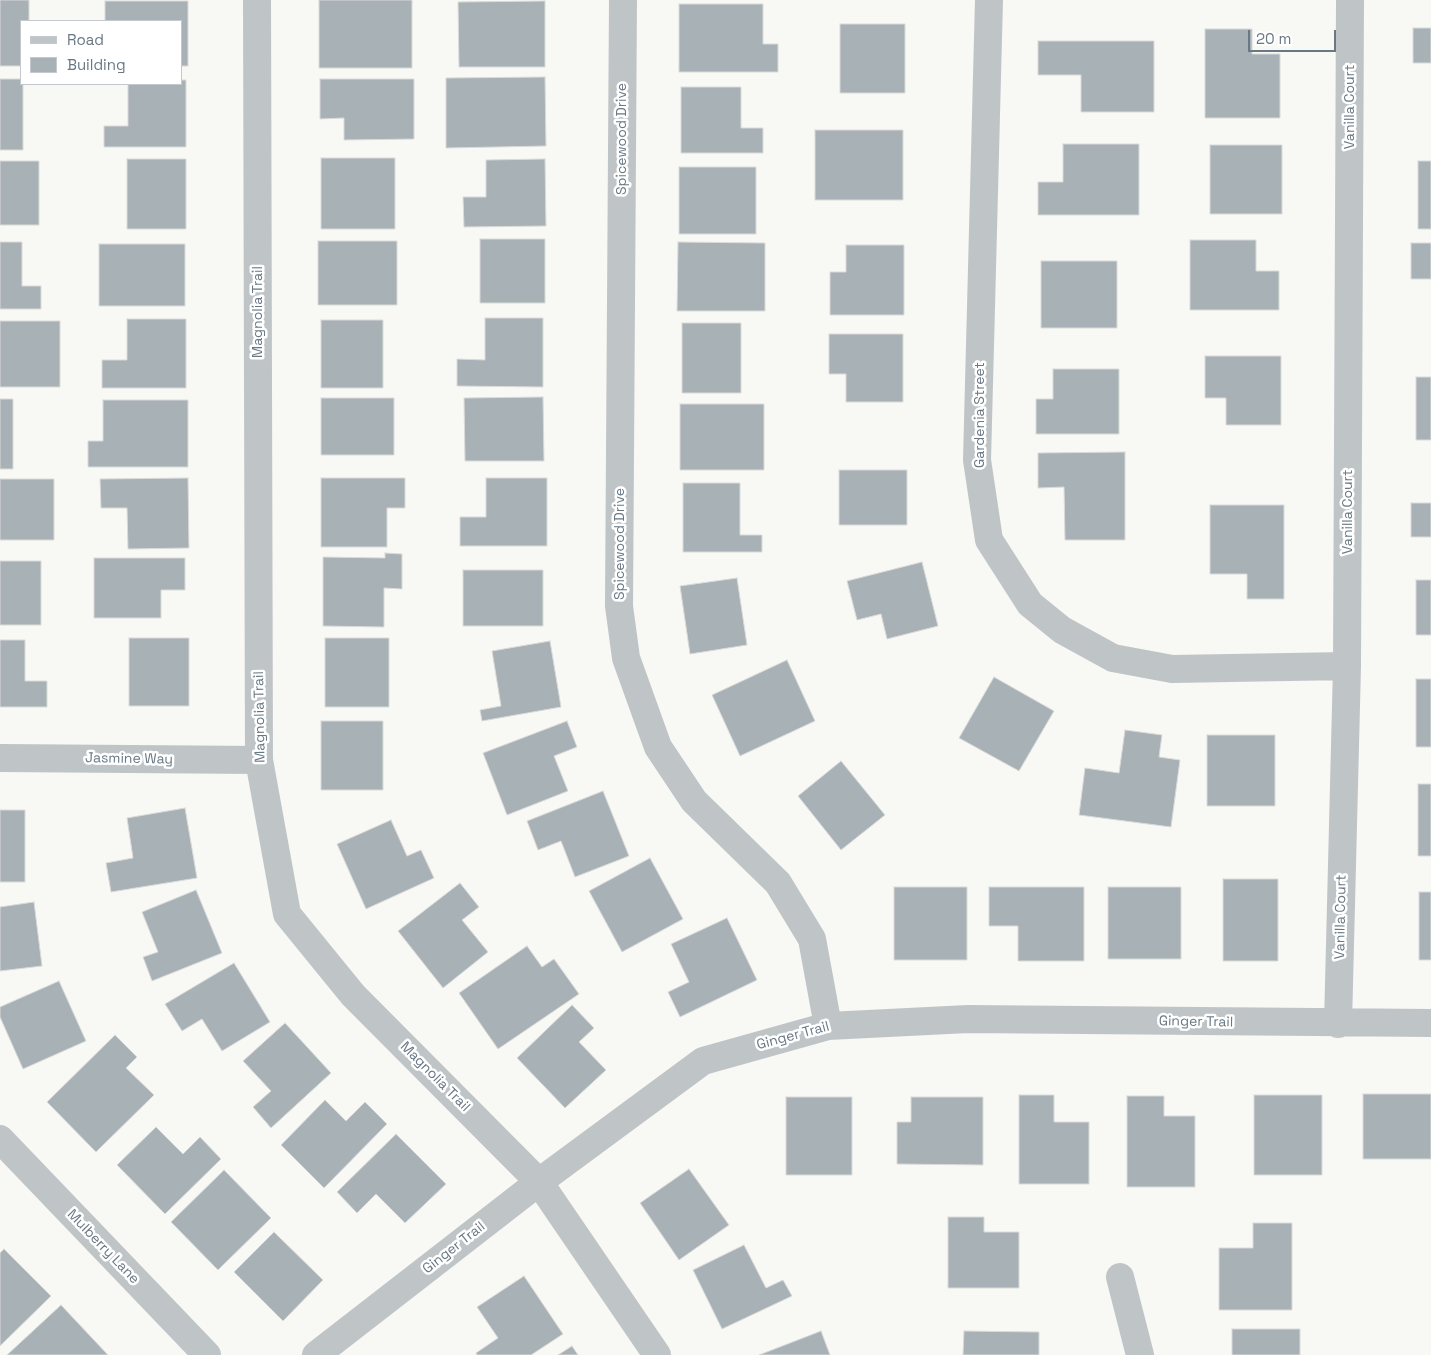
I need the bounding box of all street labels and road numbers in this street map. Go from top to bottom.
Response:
street label: Vanilla Court [1342,65,1358,149]
street label: Spicewood Drive [614,83,630,195]
street label: Magnolia Trail [250,266,266,358]
street label: Gardenia Street [972,362,988,468]
street label: Vanilla Court [1340,470,1356,554]
street label: Spicewood Drive [612,488,628,600]
street label: Magnolia Trail [251,671,269,763]
street label: Jasmine Way [85,750,173,768]
street label: Vanilla Court [1332,875,1350,959]
street label: Ginger Trail [1159,1013,1233,1031]
street label: Ginger Trail [755,1018,831,1054]
street label: Magnolia Trail [397,1039,473,1115]
street label: Mulberry Lane [63,1206,143,1288]
street label: Ginger Trail [419,1218,489,1278]

